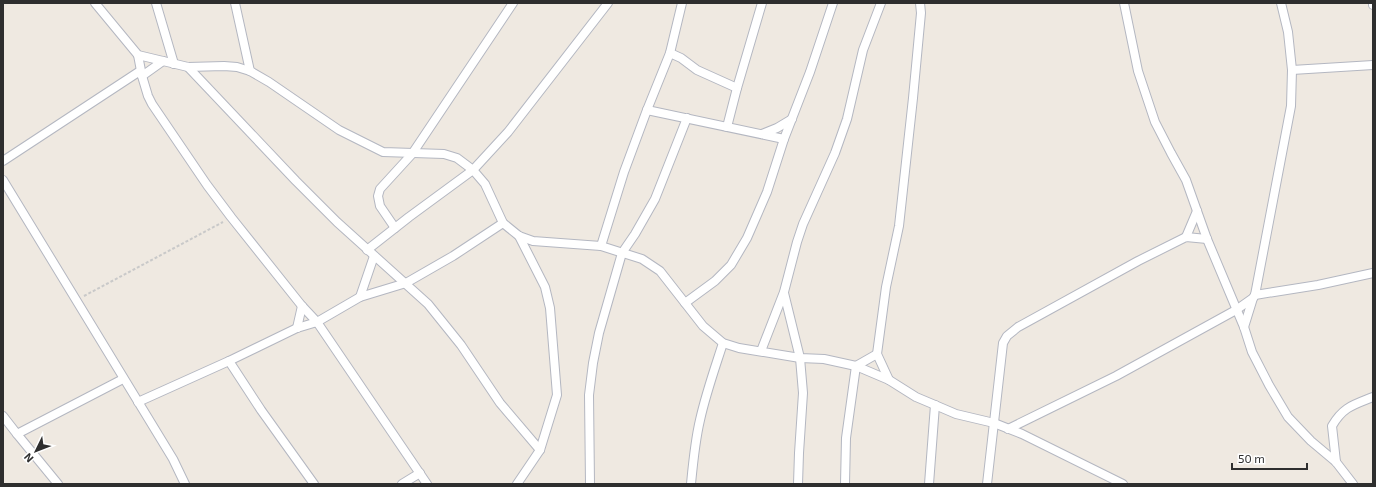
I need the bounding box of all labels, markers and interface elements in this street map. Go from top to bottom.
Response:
north arrow [16,431,56,471]
scale bar [1232,445,1307,471]
text: N [21,451,36,466]
text: 50 m [1238,451,1265,465]

